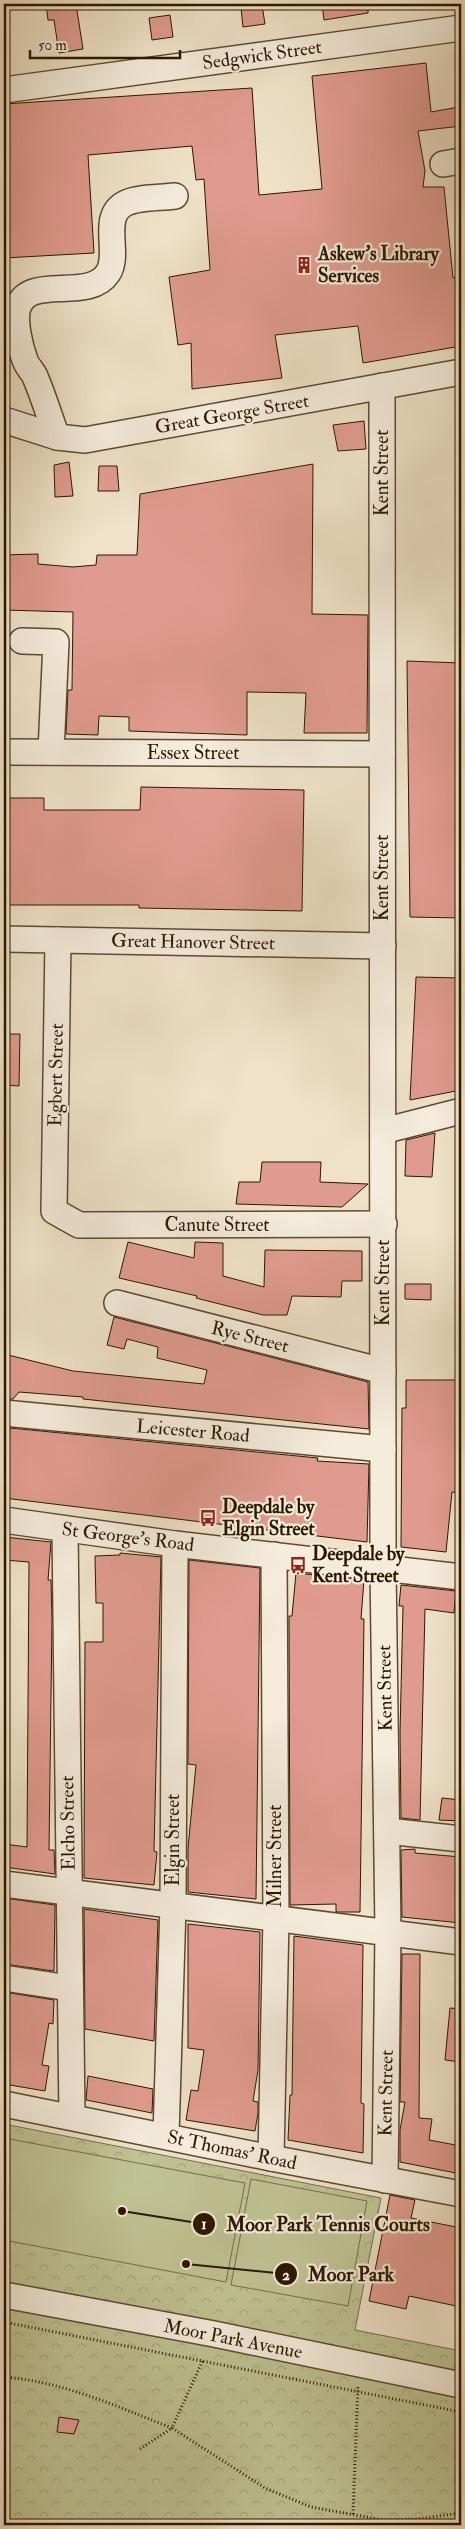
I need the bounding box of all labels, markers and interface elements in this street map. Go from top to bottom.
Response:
scale bar [30,28,180,60]
street label: Sedgwick Street [201,35,323,75]
text: 50 m [38,36,67,55]
place label: Askew's Library Services [317,242,440,288]
building icon: Askew's Library Services [294,255,314,275]
street label: Great George Street [153,389,311,439]
street label: Kent Street [370,430,394,516]
street label: Essex Street [147,741,239,765]
street label: Kent Street [370,835,394,921]
street label: Great Hanover Street [111,929,275,955]
street label: Egbert Street [43,1023,69,1127]
street label: Canute Street [165,1213,269,1237]
street label: Kent Street [371,1240,395,1326]
street label: Rye Street [209,1316,291,1358]
street label: Leicester Road [135,1414,251,1448]
place label: Deepdale by Elgin Street [222,1495,315,1542]
bus stop icon: Deepdale by Elgin Street [198,1508,218,1528]
street label: St George's Road [61,1517,196,1557]
place label: Deepdale by Kent Street [312,1542,405,1588]
bus stop icon: Deepdale by Kent Street [288,1555,308,1575]
street label: Kent Street [372,1644,398,1732]
street label: Elcho Street [55,1775,81,1871]
street label: Elgin Street [161,1794,185,1886]
street label: Milner Street [263,1805,287,1907]
street label: Kent Street [373,2049,399,2137]
street label: St Thomas' Road [165,2125,299,2176]
callout: Moor Park Tennis Courts [191,2207,440,2242]
text: Moor Park Tennis Courts [225,2212,430,2237]
text: 1 [201,2215,207,2234]
callout: Moor Park [273,2257,404,2292]
text: Moor Park [307,2262,395,2287]
text: 2 [282,2266,290,2285]
street label: Moor Park Avenue [162,2314,305,2364]

